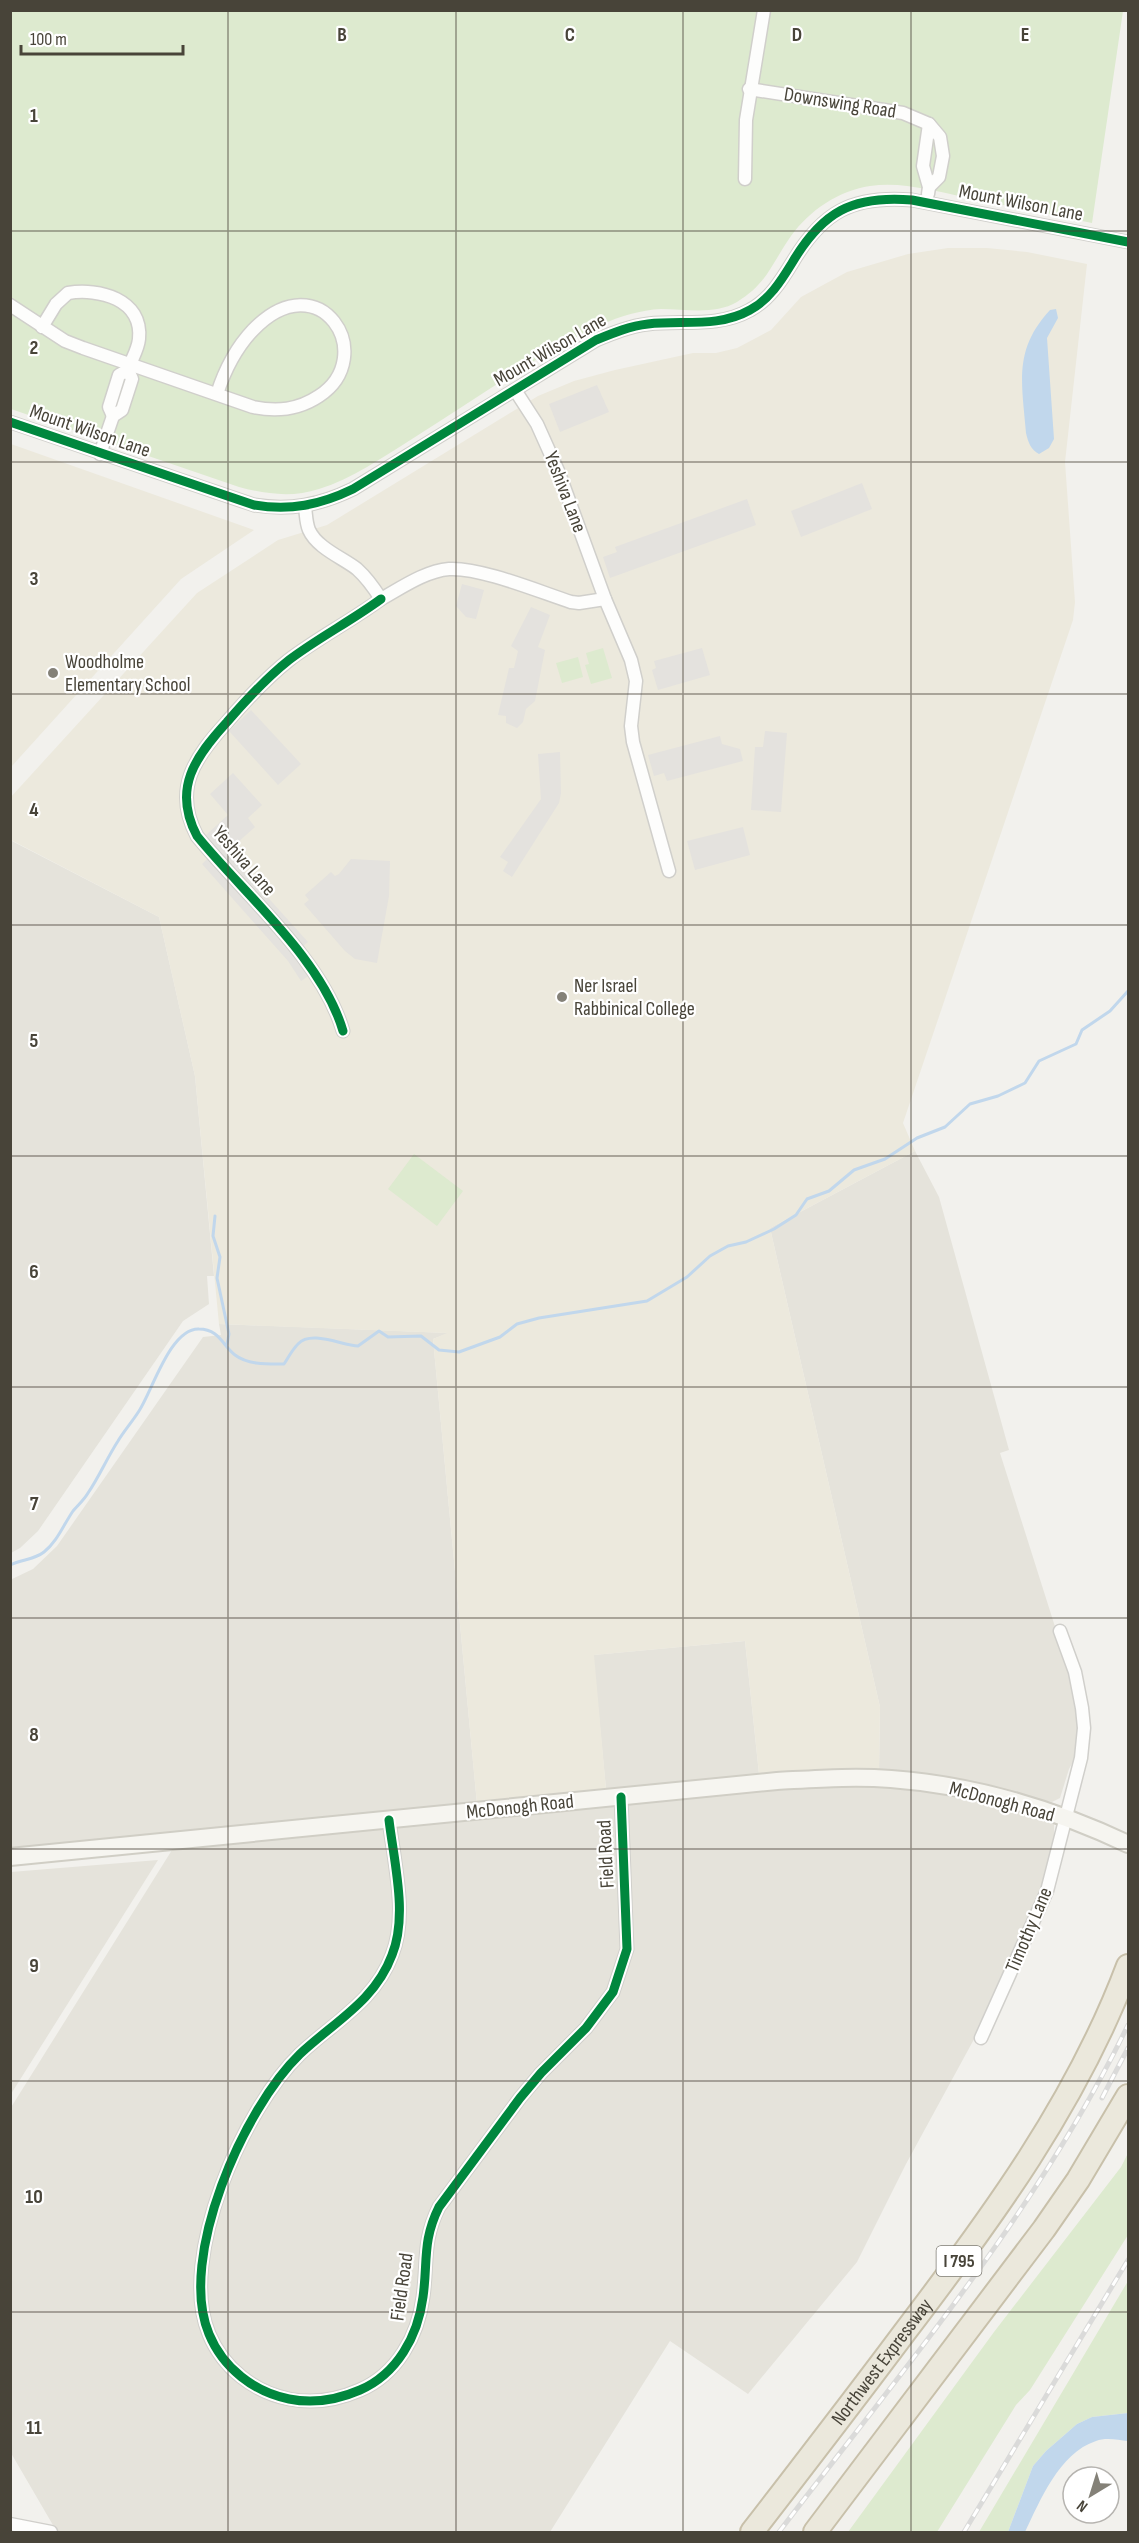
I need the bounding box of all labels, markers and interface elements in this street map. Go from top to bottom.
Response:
scale bar [21,18,183,56]
text: B [337,23,347,47]
text: C [565,23,575,47]
text: D [792,23,802,47]
text: E [1021,23,1029,47]
text: 100 m [30,29,67,50]
street label: Downswing Road [782,82,898,124]
text: 1 [30,104,38,128]
street label: Mount Wilson Lane [957,179,1085,227]
street label: Mount Wilson Lane [489,308,611,392]
text: 2 [30,336,38,360]
street label: Mount Wilson Lane [27,399,153,463]
street label: Yeshiva Lane [539,448,591,536]
text: 3 [30,567,39,591]
place label: Woodholme Elementary School [65,650,191,697]
marker: Woodholme Elementary School [46,666,60,680]
text: 4 [29,798,39,822]
street label: Yeshiva Lane [207,821,281,901]
place label: Ner Israel Rabbinical College [574,974,695,1021]
marker: Ner Israel Rabbinical College [555,990,569,1004]
text: 5 [30,1029,39,1053]
text: 6 [29,1260,39,1284]
text: 7 [30,1492,39,1516]
text: 8 [29,1723,39,1747]
street label: McDonogh Road [947,1776,1057,1828]
street label: McDonogh Road [465,1789,575,1825]
street label: Field Road [592,1819,620,1889]
street label: Timothy Lane [1000,1884,1058,1976]
text: 9 [29,1954,39,1978]
text: 10 [25,2185,43,2209]
road number: I 795 [936,2246,982,2276]
street label: Field Road [385,2252,419,2322]
street label: Northwest Expressway [826,2294,938,2430]
text: 11 [26,2416,42,2440]
north arrow [1061,2465,1121,2525]
text: N [1073,2496,1092,2516]

